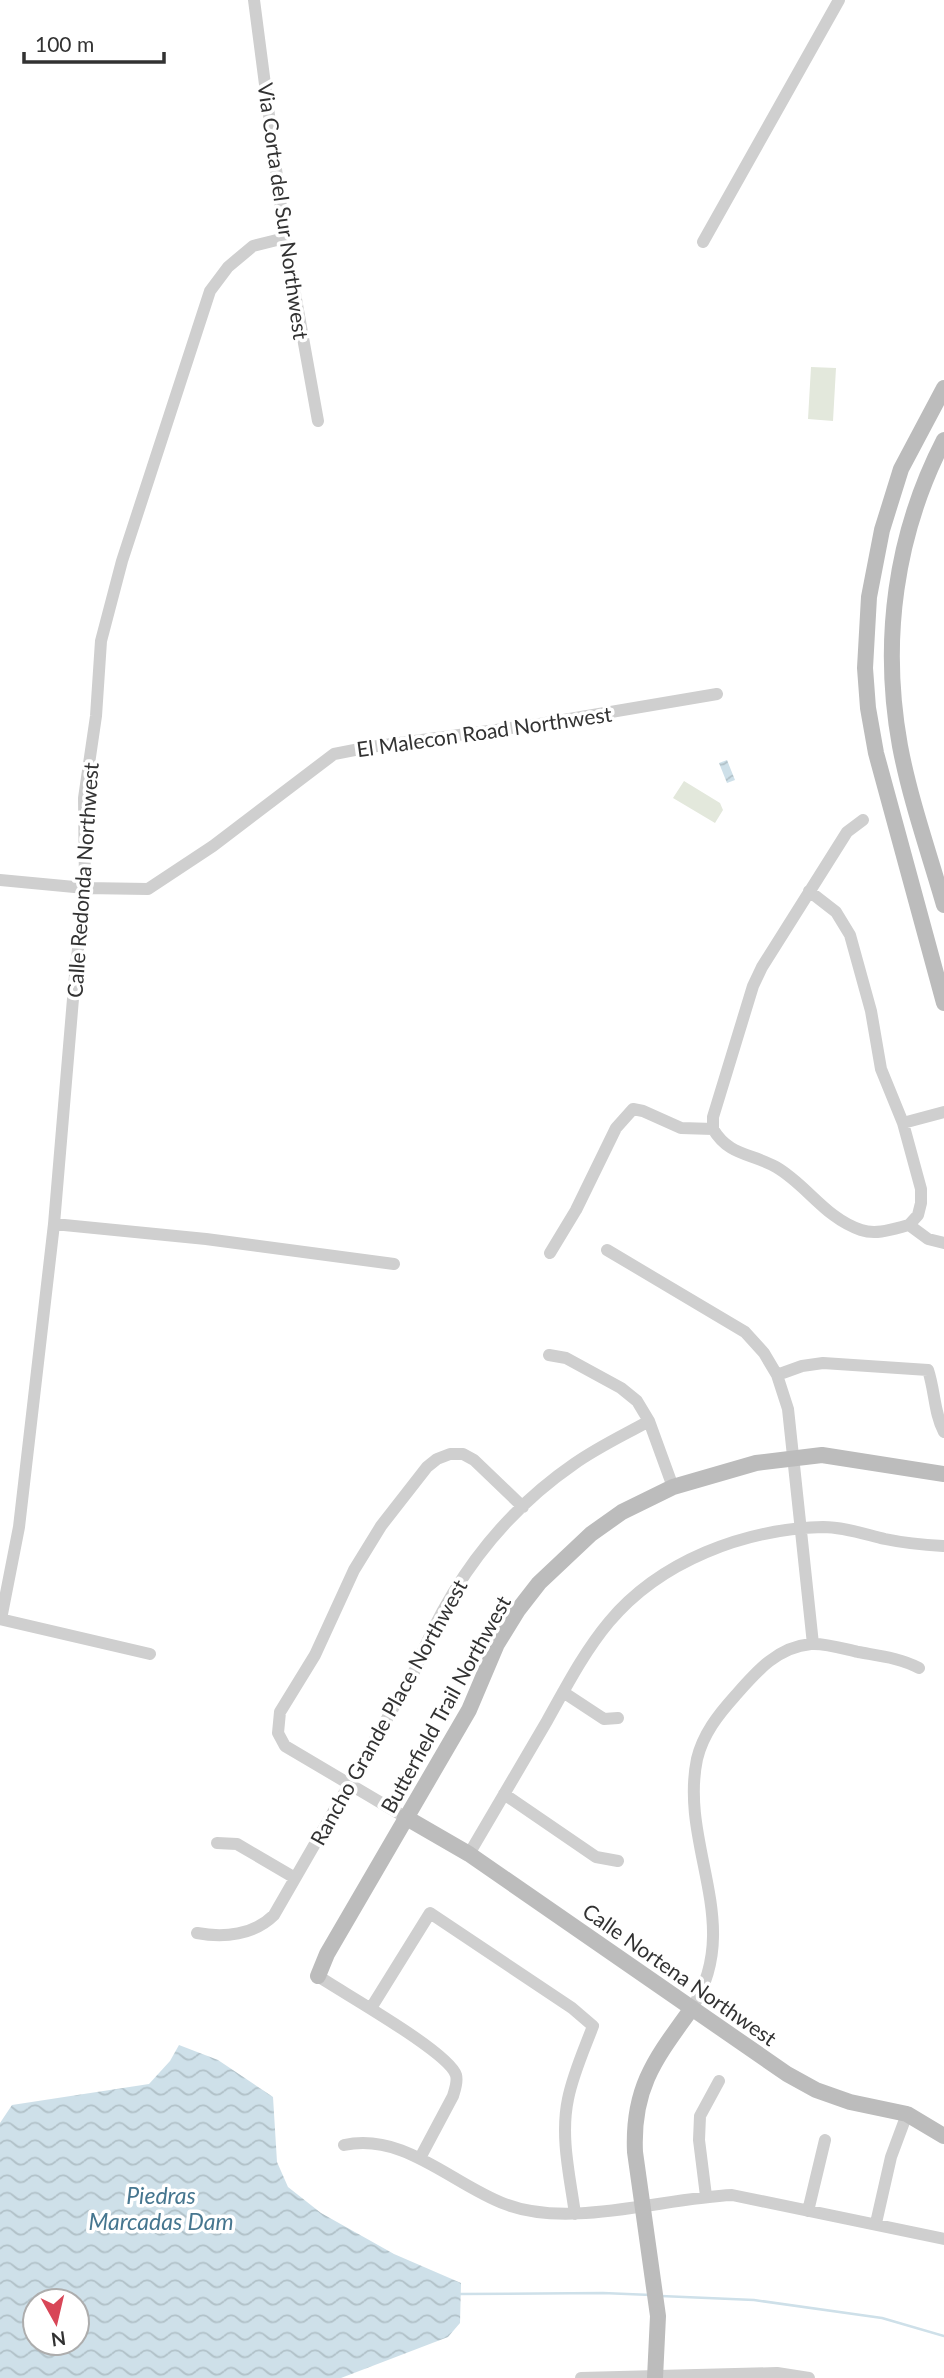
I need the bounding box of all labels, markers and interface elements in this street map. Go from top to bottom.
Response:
scale bar [24,21,164,65]
text: 100 m [35,31,94,56]
street label: Via Corta del Sur Northwest [254,81,314,341]
street label: El Malecon Road Northwest [355,701,614,761]
street label: Calle Redonda Northwest [61,761,103,999]
street label: Rancho Grande Place Northwest [304,1574,472,1849]
street label: Butterfield Trail Northwest [375,1591,515,1817]
street label: Calle Nortena Northwest [578,1898,782,2051]
water label: Piedras Marcadas Dam [88,2181,234,2235]
north arrow [21,2287,91,2357]
text: N [50,2327,67,2352]

